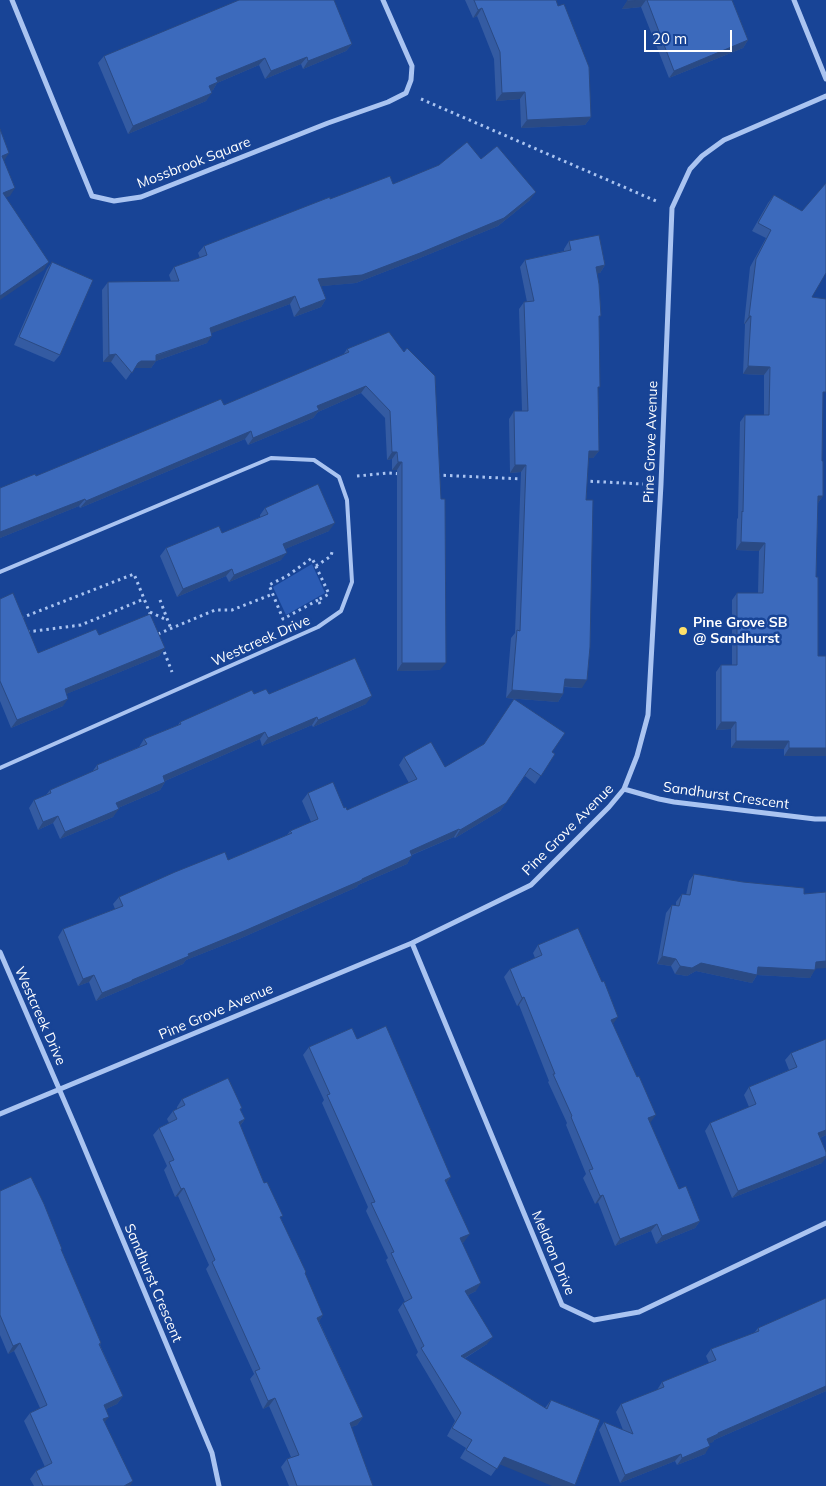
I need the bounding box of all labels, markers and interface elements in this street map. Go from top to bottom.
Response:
scale bar [646,20,734,52]
text: 20 m [652,29,687,48]
street label: Mossbrook Square [135,134,253,192]
street label: Pine Grove Avenue [640,381,662,503]
street label: Westcreek Drive [209,612,313,670]
place label: Pine Grove SB @ Sandhurst [693,615,787,648]
marker: Pine Grove SB @ Sandhurst [677,625,689,637]
street label: Sandhurst Crescent [662,779,790,813]
street label: Pine Grove Avenue [519,781,617,879]
street label: Westcreek Drive [11,964,69,1068]
street label: Pine Grove Avenue [156,980,276,1044]
street label: Meldron Drive [528,1208,578,1298]
street label: Sandhurst Crescent [120,1221,186,1345]

